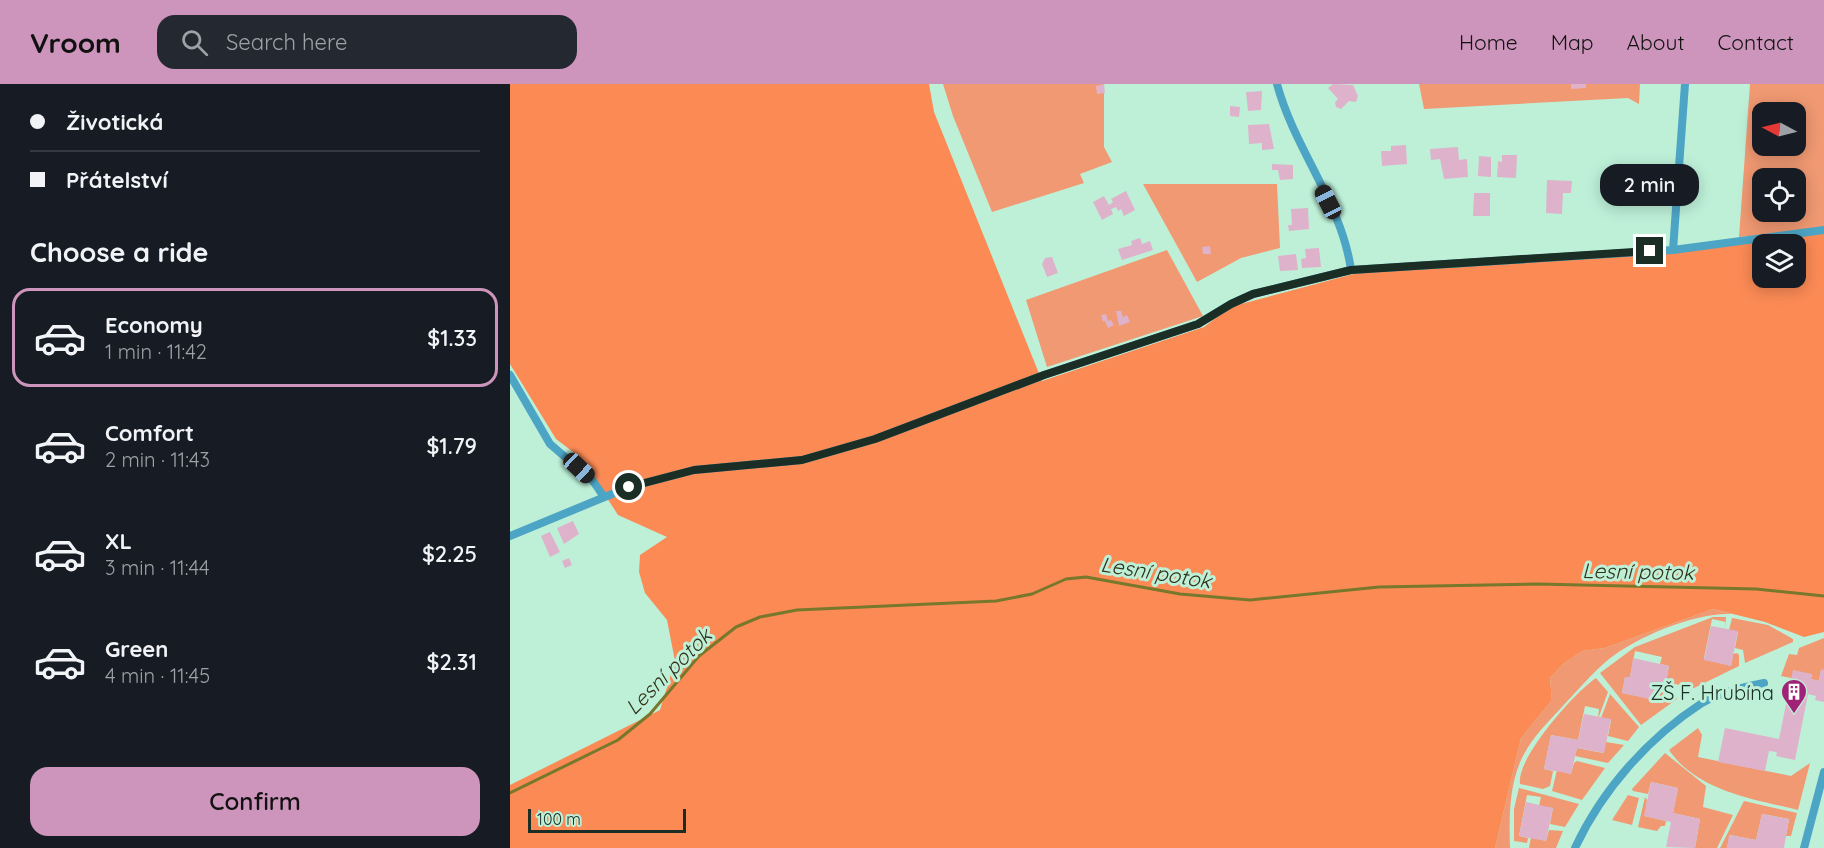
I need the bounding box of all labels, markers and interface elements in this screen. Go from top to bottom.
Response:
search box [157,15,577,69]
text: Vroom [30,25,121,60]
icon: search [178,26,211,59]
text: Search here [226,28,347,56]
text: Home [1459,29,1518,55]
text: Map [1551,29,1594,55]
text: About [1627,29,1685,55]
text: Contact [1718,29,1794,55]
north arrow [1752,102,1806,156]
map controls [1752,102,1806,288]
text: Životická [66,108,163,136]
callout: 2 min [1600,164,1700,206]
text: Přátelství [66,166,168,194]
button: locate [1752,168,1806,222]
text: 2 min [1624,172,1675,197]
car [1312,182,1344,222]
button: layers [1752,234,1806,288]
text: Choose a ride [30,235,208,269]
route end [1636,237,1663,264]
icon: car [33,311,87,365]
text: Economy [105,311,203,339]
text: $1.33 [427,324,477,352]
text: 1 min · 11:42 [105,339,207,364]
icon: car [33,419,87,473]
text: Comfort [105,419,194,447]
text: $1.79 [426,432,477,460]
text: 2 min · 11:43 [105,447,210,472]
car [560,449,598,487]
route start [615,473,642,500]
icon: car [33,527,87,581]
text: XL [105,527,132,555]
text: $2.25 [422,540,477,568]
water label: Lesní potok [1099,550,1215,594]
text: 3 min · 11:44 [105,555,209,580]
water label: Lesní potok [1582,557,1696,585]
water label: Lesní potok [619,621,718,720]
icon: car [33,635,87,689]
text: Green [105,635,168,663]
text: $2.31 [427,648,477,676]
text: 4 min · 11:45 [105,663,210,688]
building icon: ZŠ F. Hrubína [1779,677,1809,715]
place label: ZŠ F. Hrubína [1650,680,1774,705]
button: Confirm [30,767,480,836]
scale bar [528,806,686,834]
text: 100 m [537,809,581,829]

